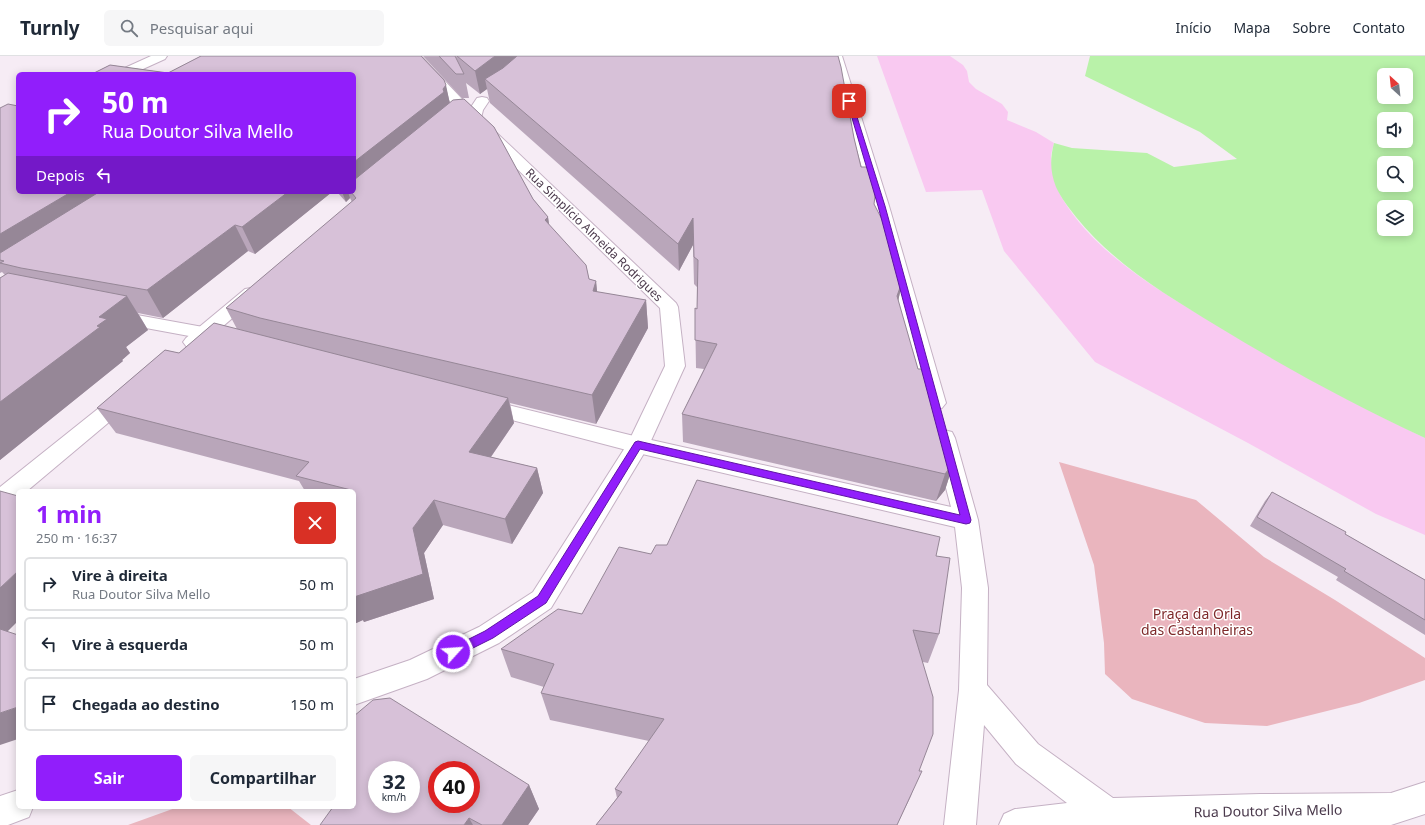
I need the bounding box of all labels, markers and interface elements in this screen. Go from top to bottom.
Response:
search box [104,10,384,46]
text: Turnly [20,15,80,41]
icon: search [118,17,140,39]
text: Pesquisar aqui [150,18,253,38]
text: Início [1176,18,1211,37]
text: Mapa [1233,18,1270,37]
text: Sobre [1292,18,1331,37]
text: Contato [1353,18,1405,37]
north arrow [1377,68,1413,104]
map controls [1377,68,1413,236]
text: 50 m [102,83,169,121]
pin [832,84,866,118]
icon: right [36,88,88,140]
icon: arrive [838,90,860,112]
button: sound [1377,112,1413,148]
text: Rua Doutor Silva Mello [102,119,294,143]
button: search [1377,156,1413,192]
icon: left [93,164,115,186]
street label: Rua Simplício Almeida Rodrigues [522,164,667,305]
text: Depois [36,165,85,185]
button: layers [1377,200,1413,236]
text: 1 min [36,497,102,530]
button: close [294,502,336,544]
text: 250 m · 16:37 [36,529,117,547]
text: Vire à direita [72,565,168,585]
icon: right [38,573,60,595]
text: 50 m [299,574,334,594]
text: Rua Doutor Silva Mello [72,585,210,603]
park label: Praça da Orla das Castanheiras [1141,604,1253,639]
position arrow [432,631,474,673]
icon: left [38,633,60,655]
text: Vire à esquerda [72,634,188,654]
text: 50 m [299,634,334,654]
icon: arrive [38,693,60,715]
text: Chegada ao destino [72,694,220,714]
text: 150 m [290,694,334,714]
button: Sair [36,755,182,801]
button: Compartilhar [190,755,336,801]
speed limit sign: 40 [428,761,480,813]
text: 32 [383,768,405,795]
text: km/h [382,790,406,804]
street label: Rua Doutor Silva Mello [1193,800,1343,821]

